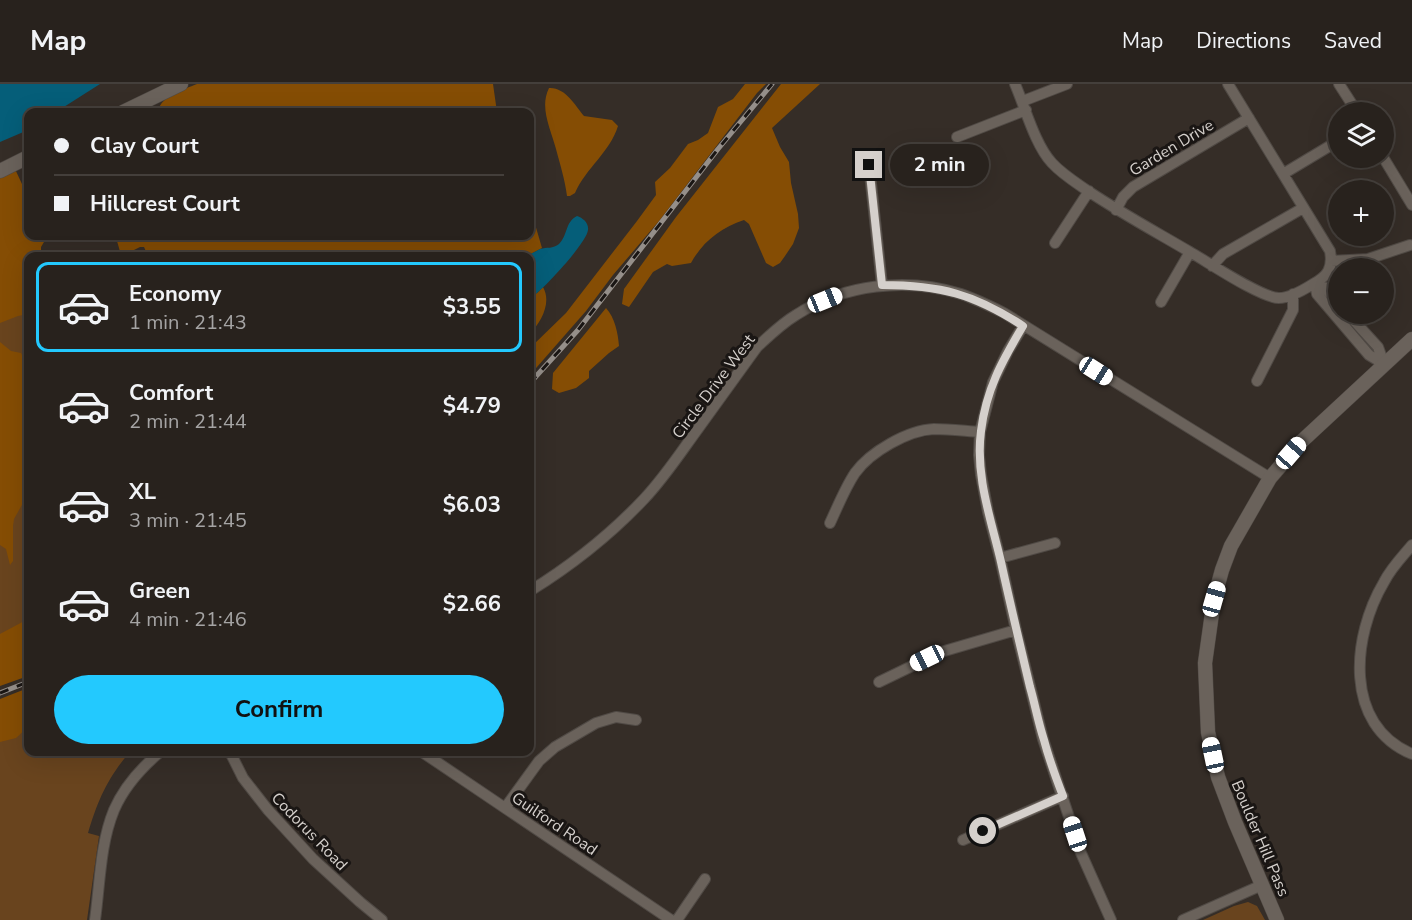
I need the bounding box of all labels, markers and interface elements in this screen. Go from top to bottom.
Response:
text: Map [30,22,86,60]
text: Map [1122,27,1163,55]
text: Directions [1196,27,1291,55]
text: Saved [1324,27,1382,55]
map controls [1328,102,1394,324]
button: layers [1328,102,1394,168]
street label: Garden Drive [1125,114,1218,182]
text: Clay Court [90,131,199,161]
callout: 2 min [890,144,989,186]
route end [855,151,882,178]
text: 2 min [914,151,965,178]
button: + [1328,180,1394,246]
text: Hillcrest Court [90,189,240,219]
button: − [1328,258,1394,324]
text: Economy [129,279,221,309]
icon: car [57,280,111,334]
car [805,285,845,315]
text: $3.55 [443,292,501,322]
text: 1 min · 21:43 [129,309,247,336]
street label: Circle Drive West [667,330,761,443]
car [1076,354,1116,388]
text: Comfort [129,378,213,408]
icon: car [57,379,111,433]
text: $4.79 [443,391,501,421]
text: 2 min · 21:44 [129,408,247,435]
car [1272,434,1310,472]
text: XL [129,477,156,507]
icon: car [57,478,111,532]
text: $6.03 [443,490,501,520]
text: 3 min · 21:45 [129,507,247,534]
text: Green [129,576,190,606]
icon: car [57,577,111,631]
car [1200,579,1228,619]
text: $2.66 [443,589,501,619]
text: 4 min · 21:46 [129,606,247,633]
car [907,642,947,674]
button: Confirm [54,675,504,744]
car [1200,736,1226,774]
street label: Boulder Hill Pass [1226,777,1294,900]
street label: Guilford Road [507,787,602,861]
street label: Codorus Road [266,788,352,876]
car [1061,814,1089,854]
route start [969,817,996,844]

